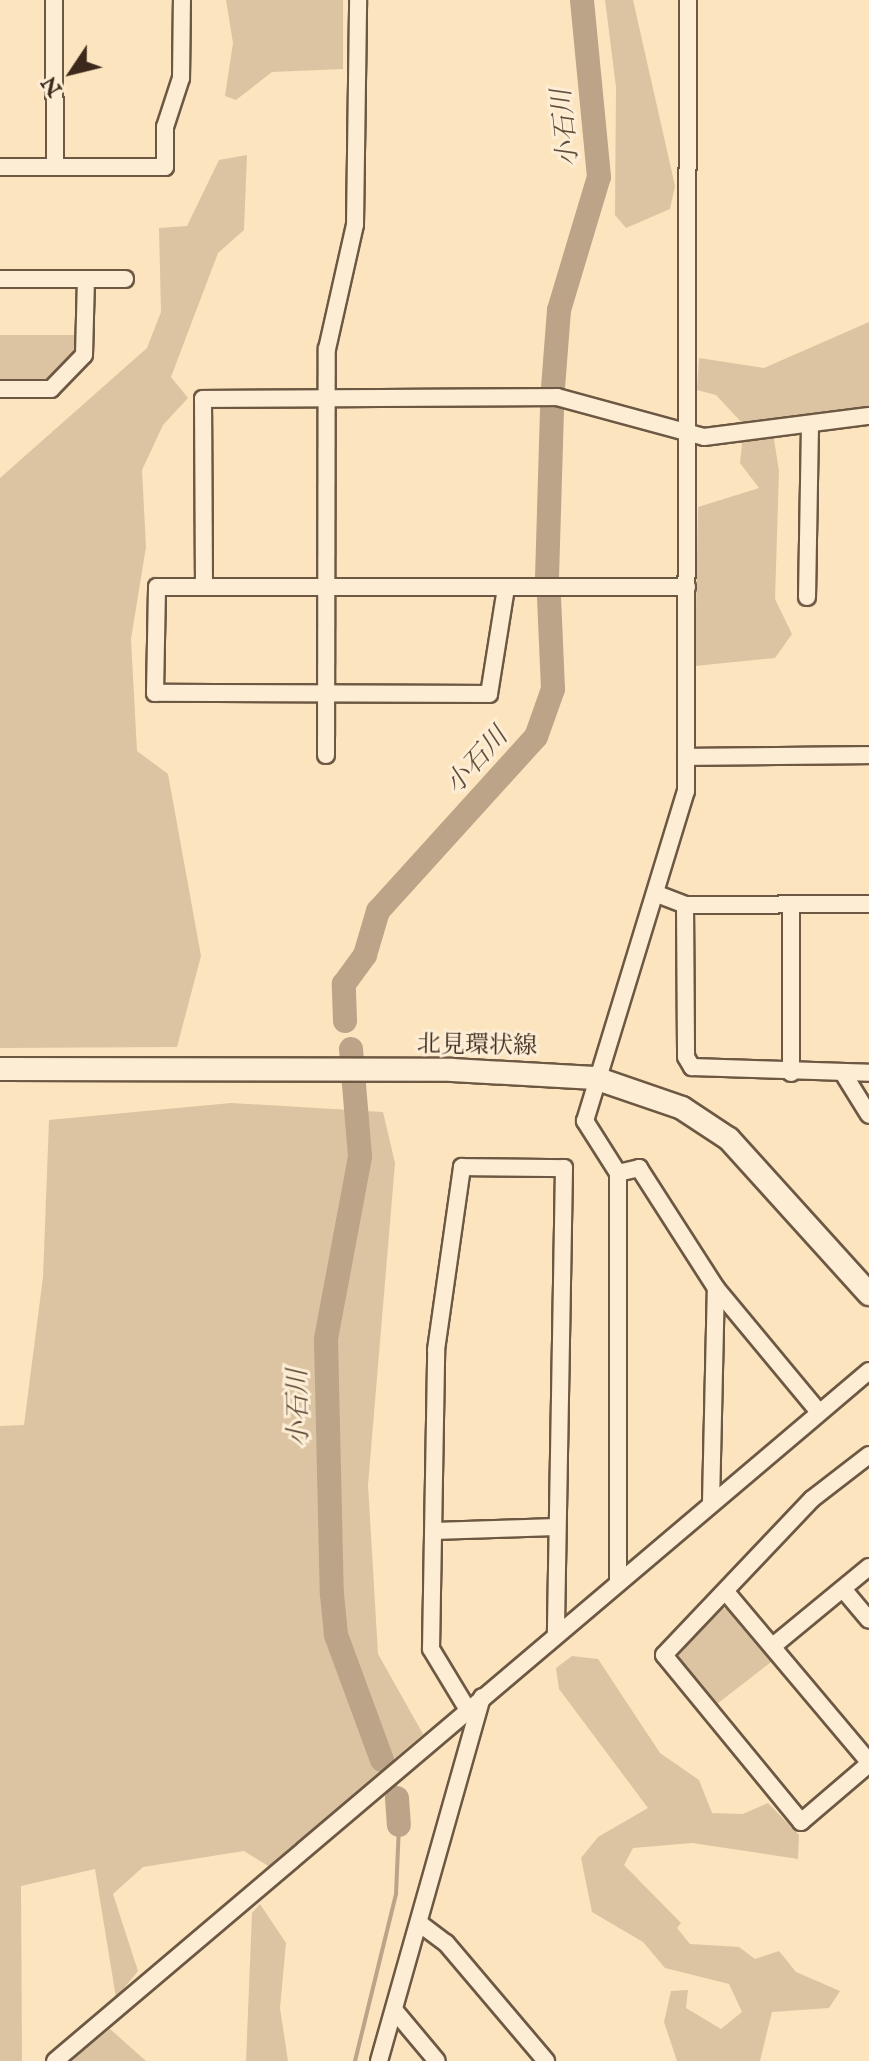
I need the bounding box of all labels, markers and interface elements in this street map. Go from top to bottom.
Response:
north arrow [32,32,112,112]
text: N [35,70,69,102]
water label: 小石川 [546,88,586,168]
water label: 小石川 [439,722,515,800]
street label: 北見環状線 [417,1031,537,1061]
water label: 小石川 [283,1369,315,1447]

